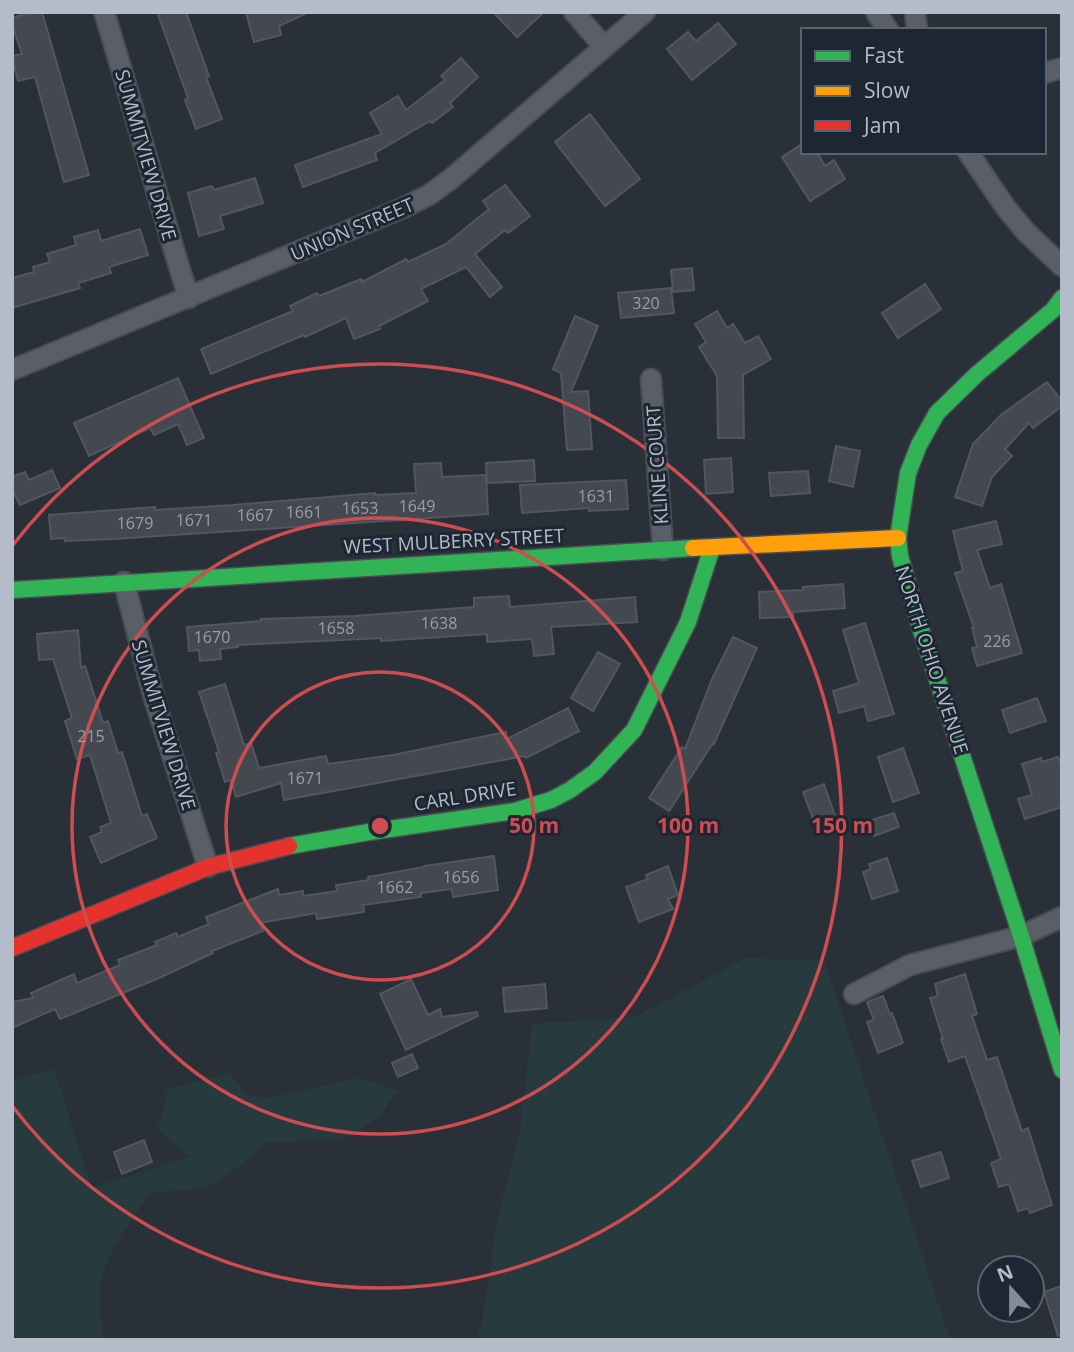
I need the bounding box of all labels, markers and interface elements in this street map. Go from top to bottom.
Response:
legend [801,28,1046,154]
text: Fast [864,41,904,69]
street label: SUMMITVIEW DRIVE [109,67,183,243]
text: Slow [864,76,910,104]
text: Jam [862,111,901,139]
street label: UNION STREET [286,191,418,267]
house number: 320 [632,292,660,314]
street label: KLINE COURT [640,404,674,525]
house number: 1631 [578,485,614,507]
house number: 1649 [399,495,435,517]
house number: 1653 [342,497,378,519]
house number: 1661 [286,501,322,523]
house number: 1667 [237,504,273,526]
house number: 1671 [176,509,212,531]
house number: 1679 [117,512,153,534]
street label: WEST MULBERRY STREET [343,522,565,560]
street label: NORTH OHIO AVENUE [889,562,975,758]
house number: 1638 [421,612,457,634]
house number: 1658 [318,617,354,639]
house number: 1670 [194,626,230,648]
house number: 226 [983,630,1011,652]
street label: SUMMITVIEW DRIVE [126,637,202,813]
house number: 215 [77,725,105,747]
house number: 1671 [287,767,323,789]
street label: CARL DRIVE [412,775,518,817]
text: 50 m [509,811,559,839]
text: 100 m [657,811,719,839]
text: 150 m [811,811,873,839]
centre of rings [368,814,392,838]
house number: 1656 [443,866,479,888]
house number: 1662 [377,876,413,898]
north arrow [976,1254,1046,1324]
text: N [993,1258,1017,1288]

